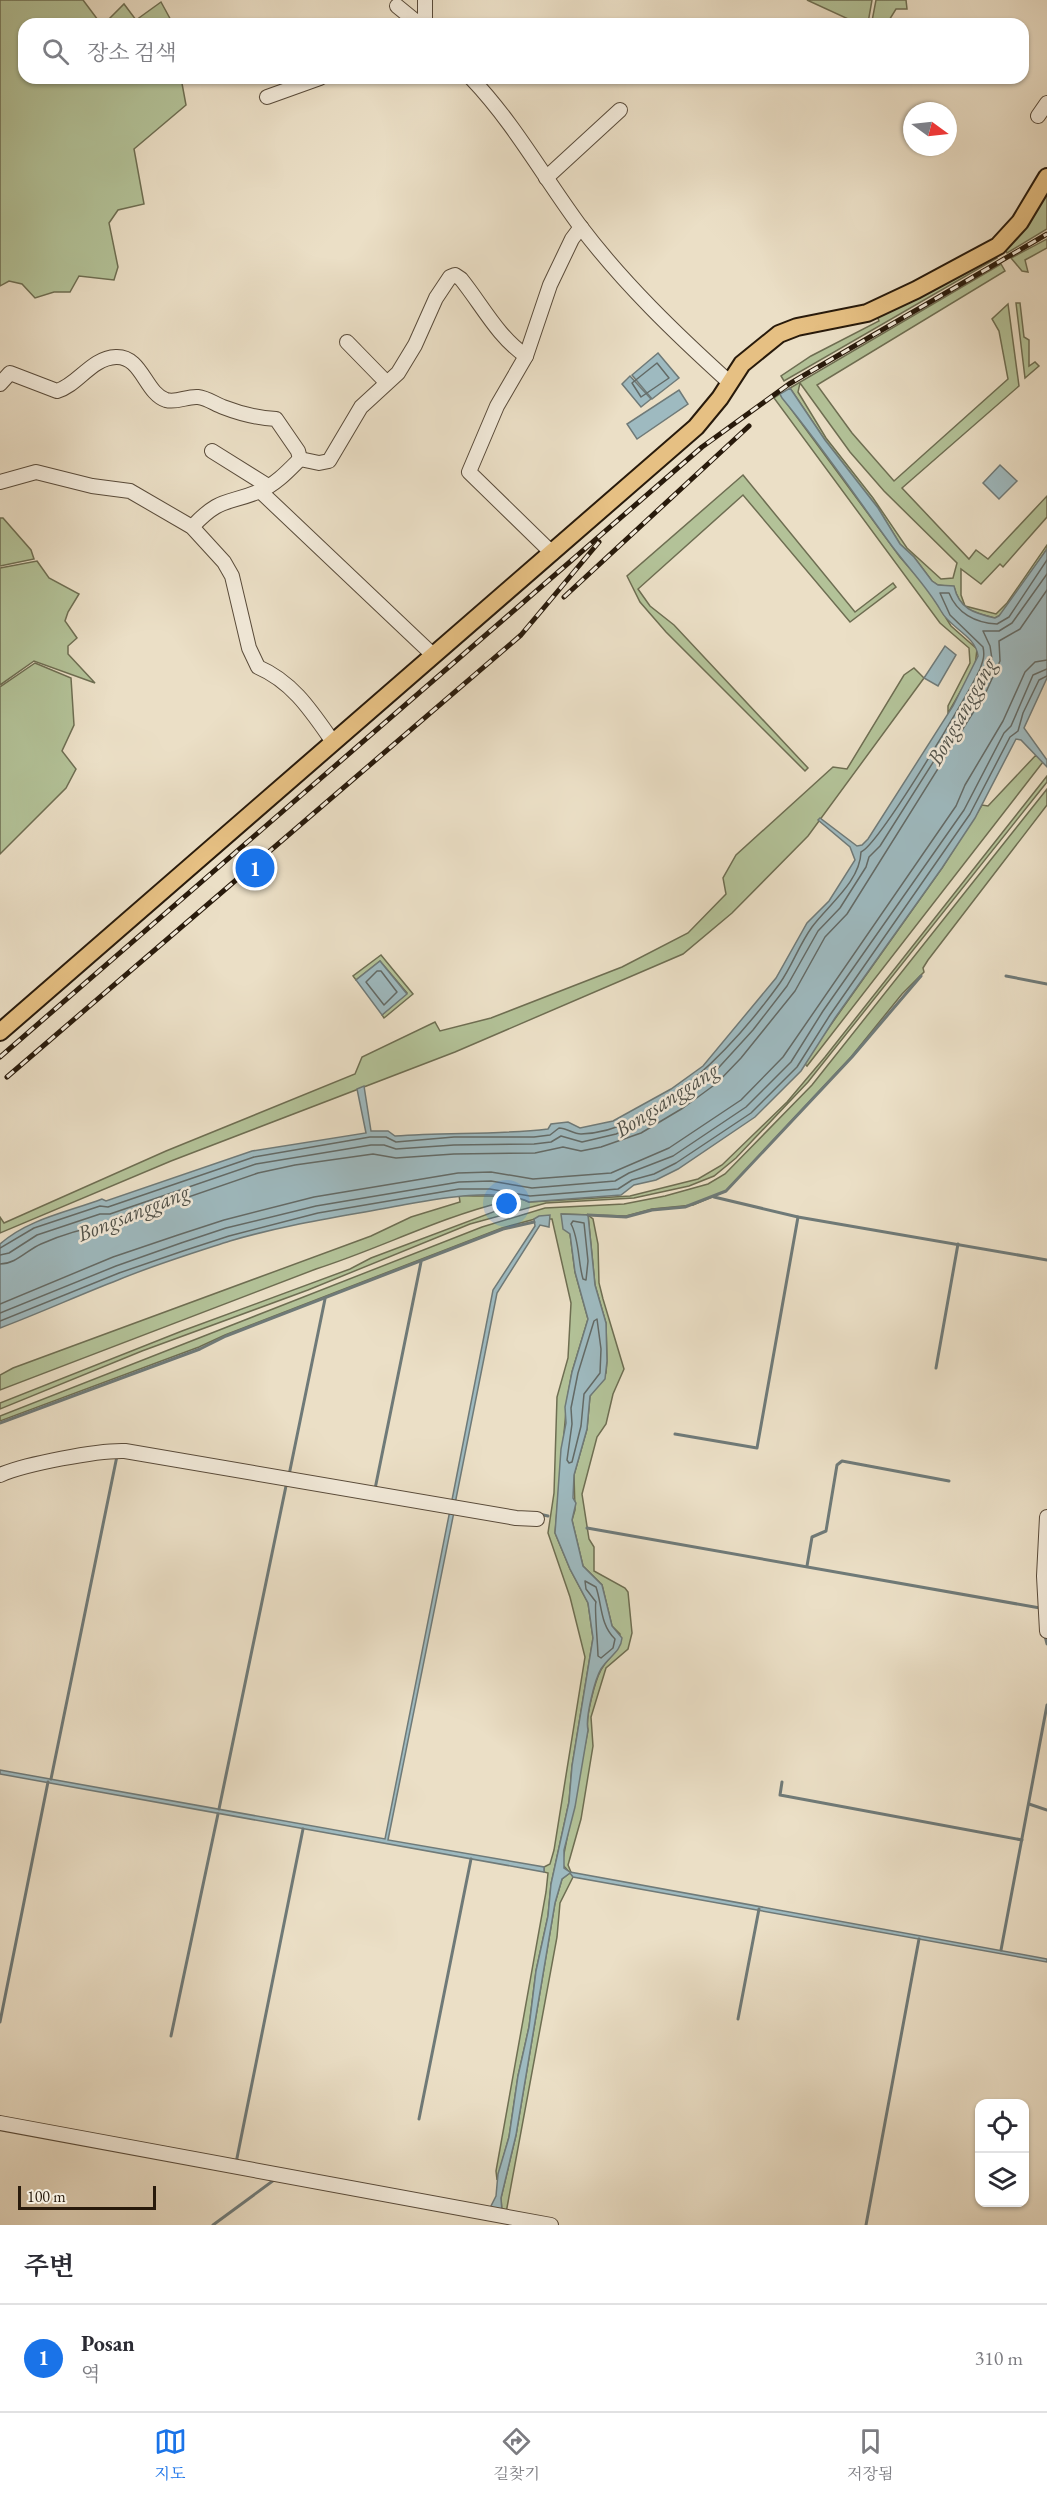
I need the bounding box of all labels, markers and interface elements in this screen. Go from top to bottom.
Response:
search box [18,18,1029,84]
icon: search [39,35,72,68]
text: 장소 검색 [87,38,176,67]
north arrow [903,102,957,156]
water label: Bongsanggang [920,652,1003,771]
pin: 1 [236,846,274,890]
water label: Bongsanggang [608,1054,725,1144]
water label: Bongsanggang [72,1176,194,1248]
your location [492,1189,521,1218]
map controls [975,2099,1029,2207]
button: locate [975,2099,1029,2153]
button: layers [975,2153,1029,2207]
scale bar [18,2183,156,2210]
text: 100 m [27,2186,66,2207]
text: 주변 [24,2249,74,2283]
text: Posan [81,2329,135,2358]
text: 1 [38,2345,49,2371]
text: 310 m [975,2345,1023,2371]
text: 역 [81,2361,100,2387]
tab: 지도 [154,2425,187,2484]
tab: 길찾기 [494,2425,540,2484]
tab: 저장됨 [847,2425,893,2484]

